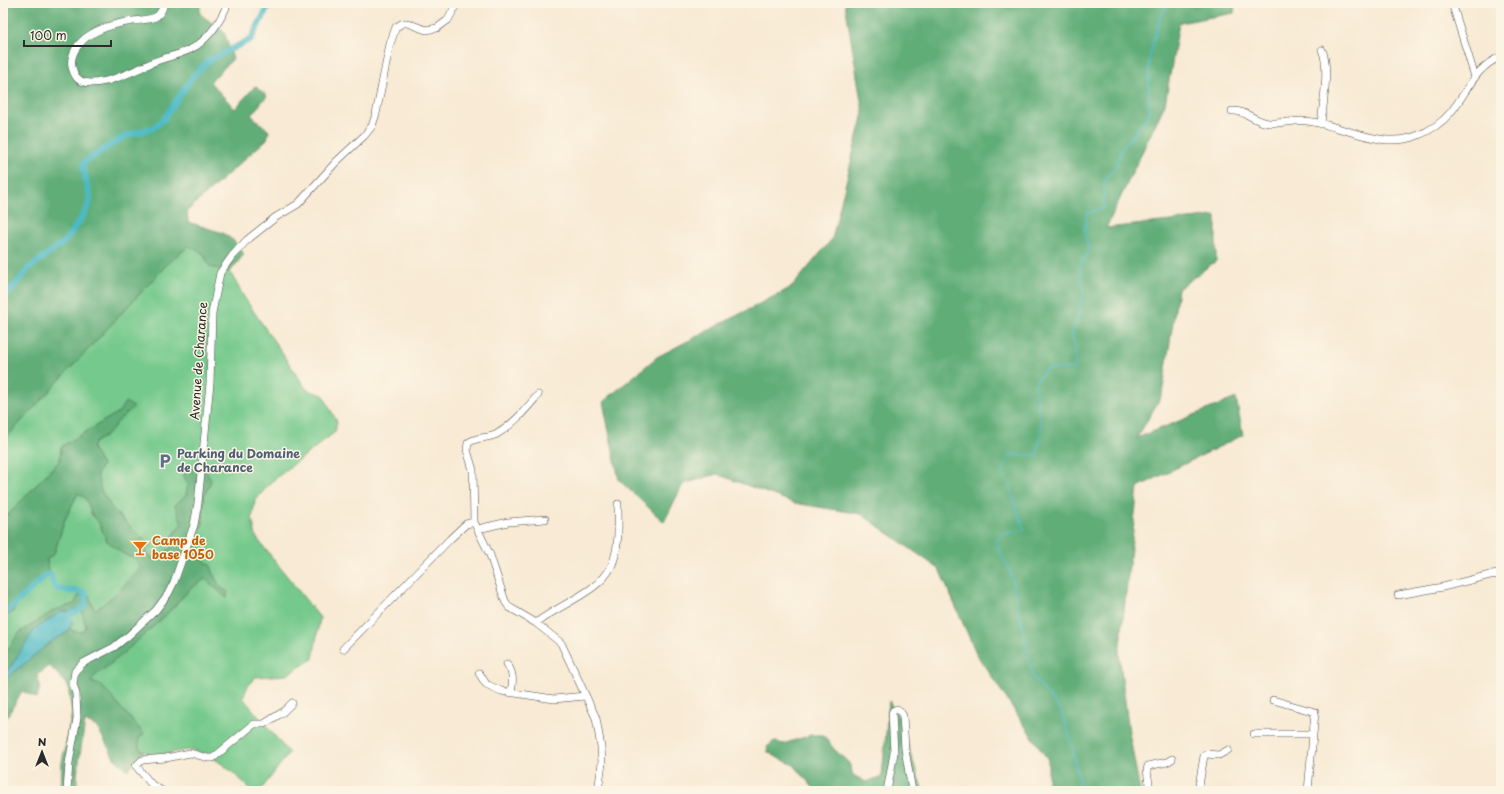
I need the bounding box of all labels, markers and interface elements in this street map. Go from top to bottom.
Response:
scale bar [24,22,111,48]
text: 100 m [30,26,67,44]
street label: Avenue de Charance [185,301,211,421]
place label: Parking du Domaine de Charance [177,444,300,476]
parking icon: Parking du Domaine de Charance [156,452,174,470]
place label: Camp de base 1050 [152,531,214,563]
bar icon: Camp de base 1050 [131,539,149,557]
north arrow [22,732,62,772]
text: N [38,733,47,750]

